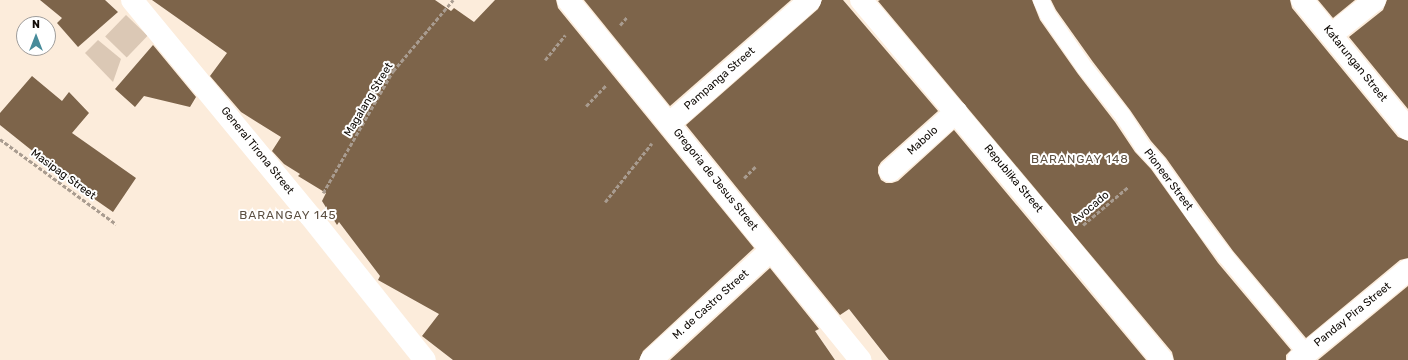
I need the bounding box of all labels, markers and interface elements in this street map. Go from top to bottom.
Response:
north arrow [16,16,56,56]
text: N [32,18,40,31]
street label: Katarungan Street [1320,23,1390,105]
street label: Pampanga Street [682,45,758,113]
street label: Magalang Street [342,61,396,139]
street label: General Tirona Street [218,105,296,197]
street label: Mabolo [905,124,941,158]
street label: Gregoria de Jesus Street [670,126,760,234]
street label: Republika Street [981,142,1045,216]
street label: Masipag Street [28,147,98,203]
street label: Pioneer Street [1141,147,1195,213]
district label: BARANGAY 148 [1031,153,1129,167]
street label: Avocado [1070,189,1112,227]
district label: BARANGAY 145 [239,209,337,223]
street label: M. de Castro Street [670,267,752,343]
street label: Panday Pira Street [1312,280,1394,350]

